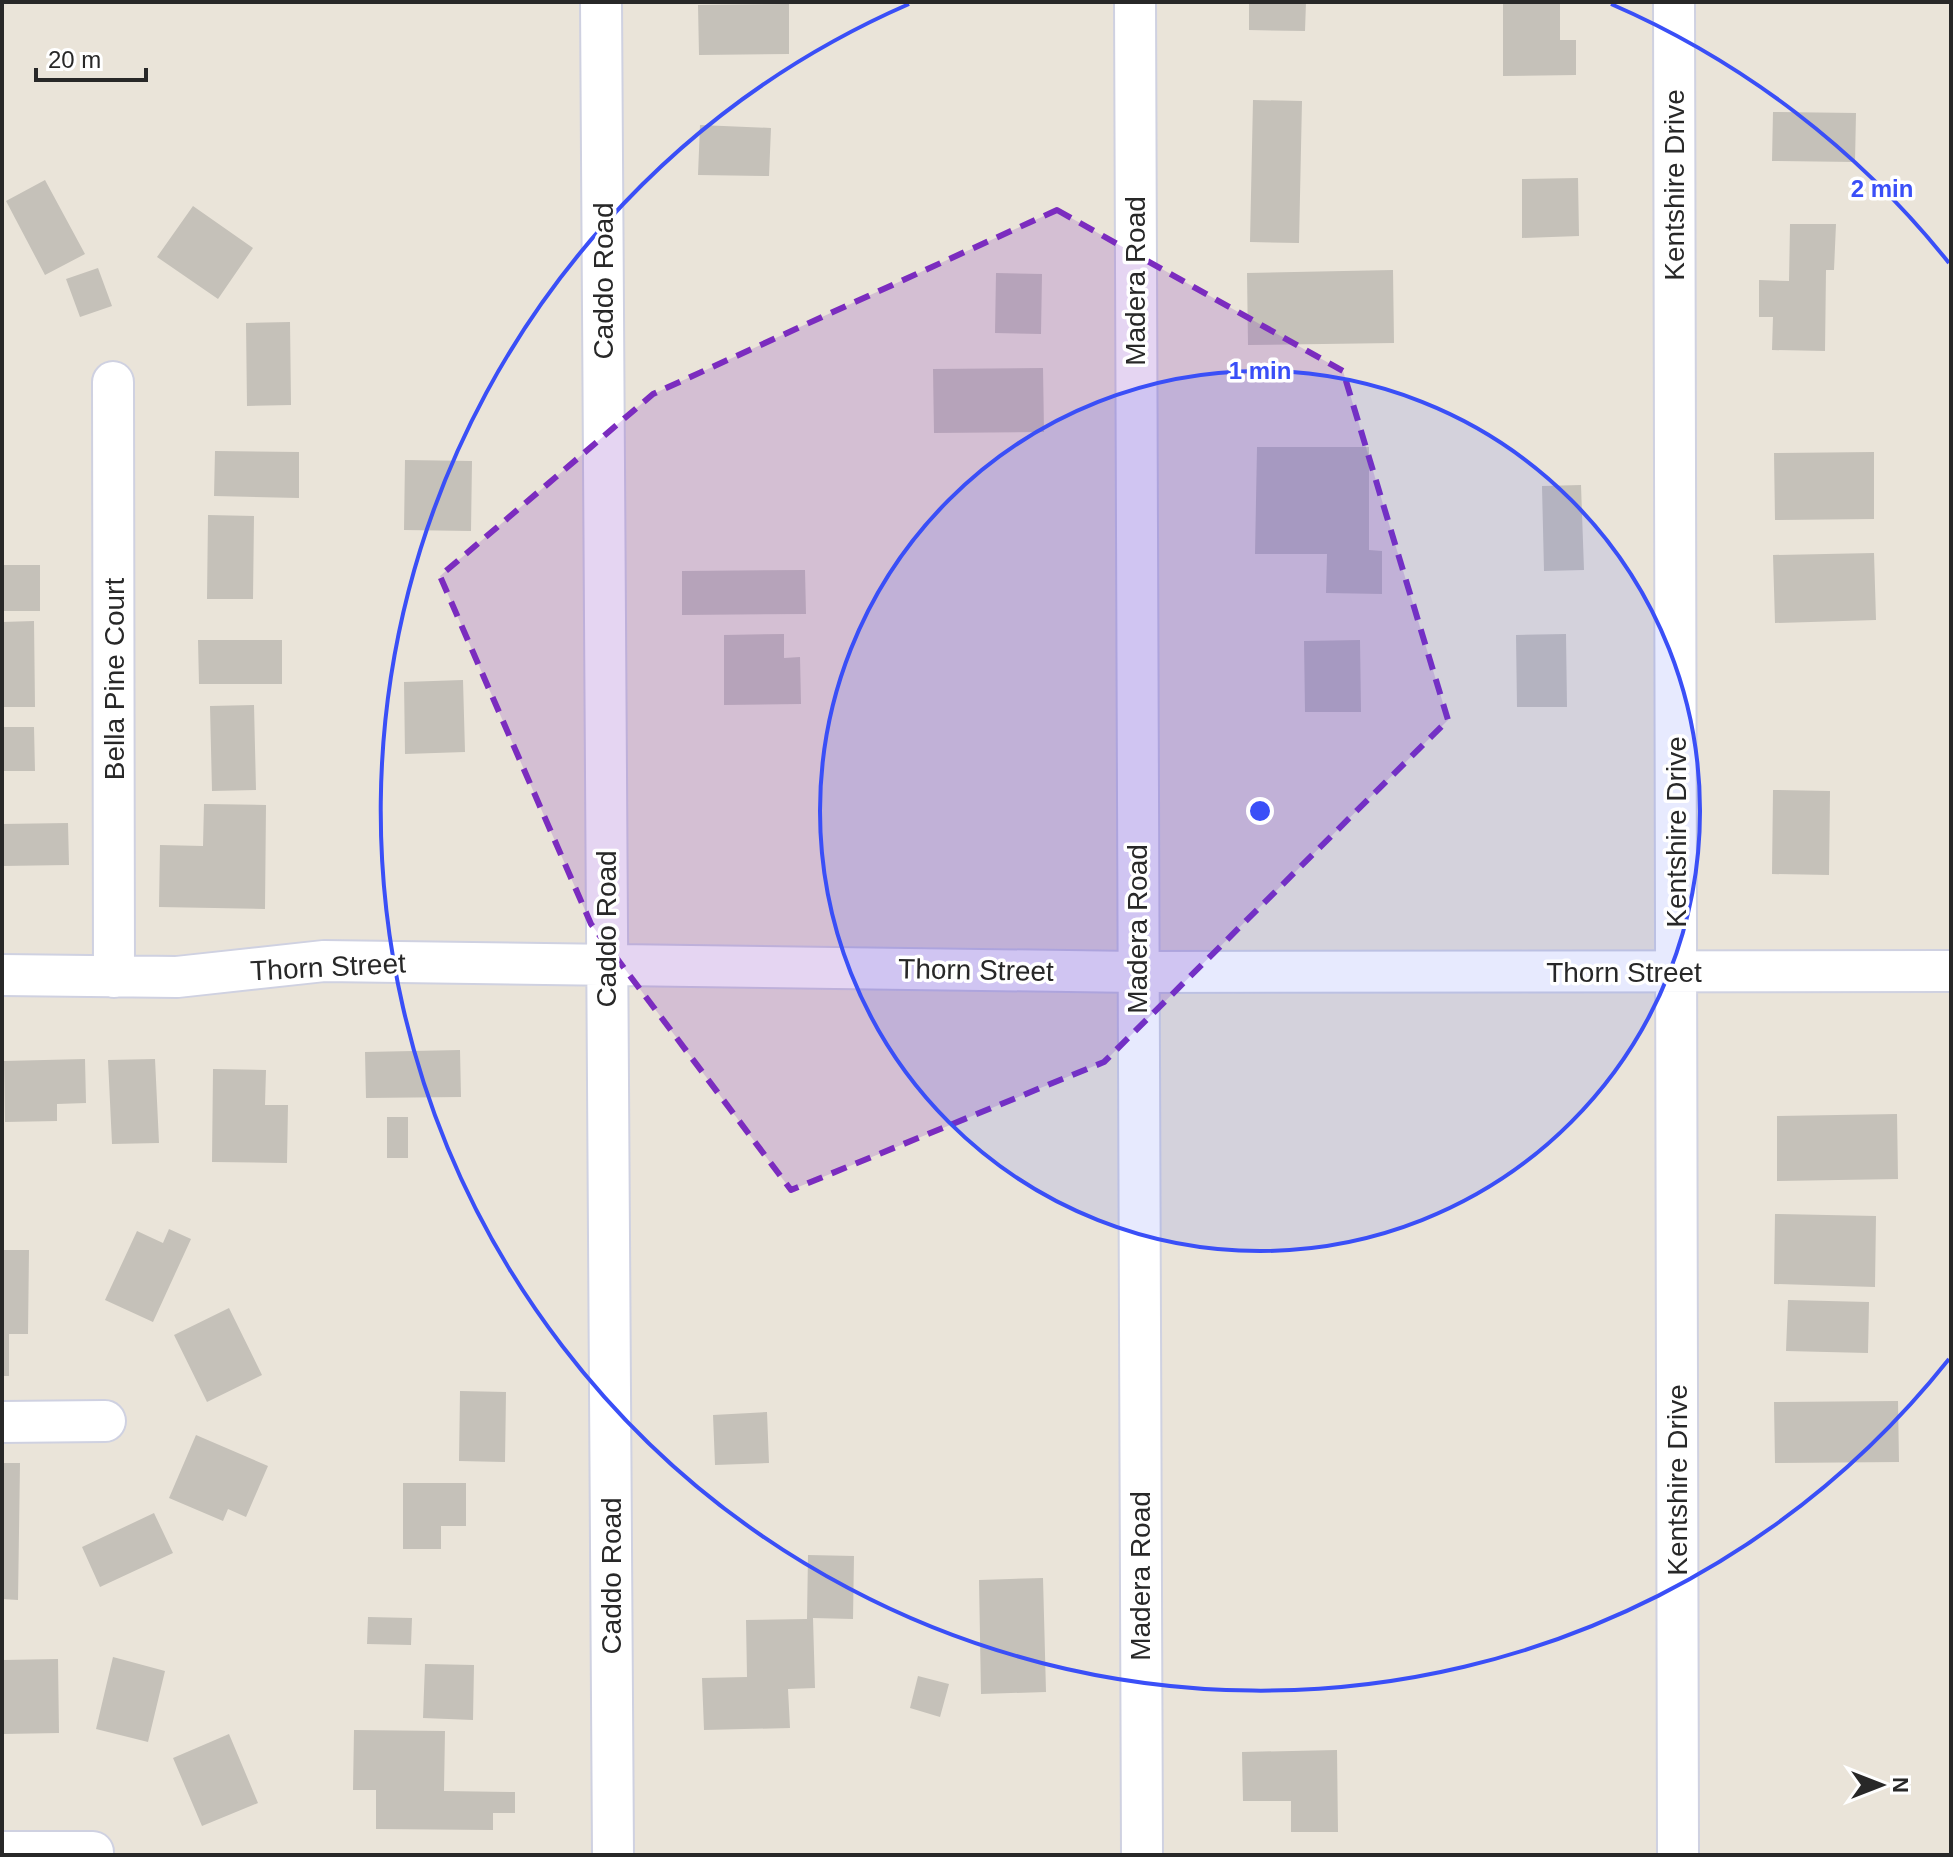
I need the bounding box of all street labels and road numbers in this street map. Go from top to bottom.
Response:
street label: Kentshire Drive [1659,89,1690,281]
street label: Madera Road [1120,196,1151,366]
street label: Caddo Road [588,202,619,360]
street label: Bella Pine Court [99,578,130,780]
street label: Kentshire Drive [1661,736,1692,928]
street label: Madera Road [1122,844,1153,1014]
street label: Caddo Road [591,850,622,1008]
street label: Thorn Street [249,947,407,987]
street label: Thorn Street [898,953,1054,987]
street label: Thorn Street [1546,957,1702,988]
street label: Kentshire Drive [1662,1384,1693,1576]
street label: Madera Road [1125,1491,1156,1661]
street label: Caddo Road [596,1497,627,1655]

